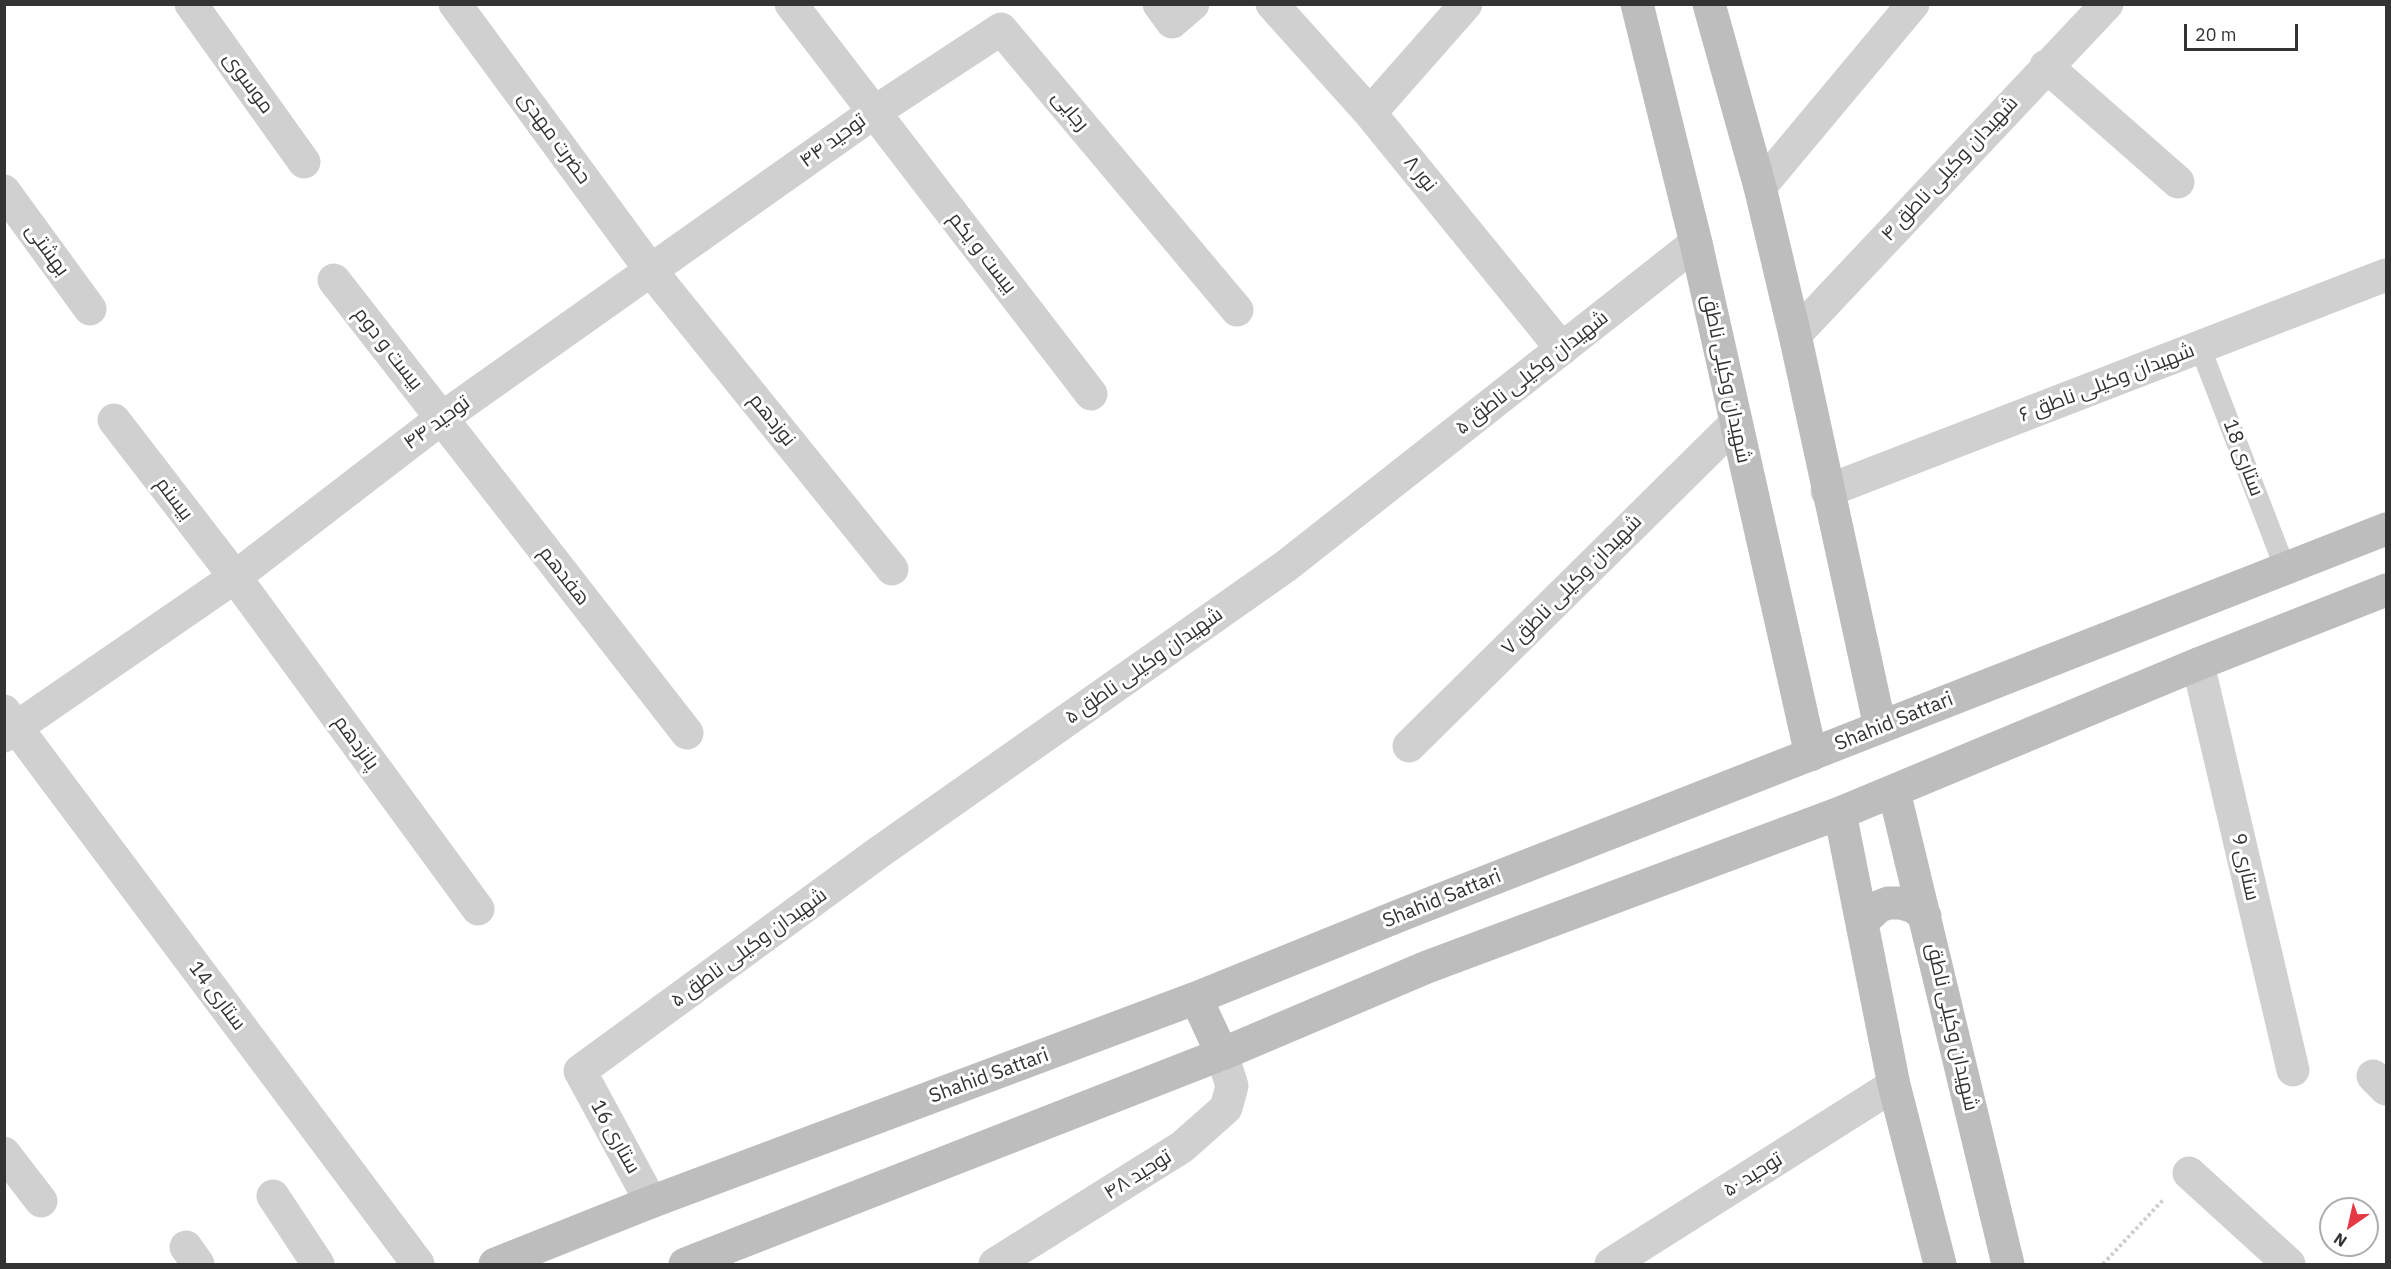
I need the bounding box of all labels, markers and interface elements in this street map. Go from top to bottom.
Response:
scale bar [2187,12,2301,50]
text: 20 m [2195,23,2237,46]
street label: موسوی [218,47,278,119]
street label: رجایی [1046,86,1094,136]
street label: حضرت مهدی [512,87,596,189]
street label: شهیدان وکیلی ناطق ۴ [1877,91,2023,247]
street label: توحید ۴۴ [795,109,871,173]
street label: نور ۸ [1398,151,1442,197]
street label: بیست و یکم [943,207,1021,299]
street label: بهشتی [20,219,74,281]
street label: شهیدان وکیلی ناطق [1696,293,1756,465]
street label: بیست و دوم [348,303,428,395]
street label: شهیدان وکیلی ناطق ۵ [1451,306,1613,440]
street label: شهیدان وکیلی ناطق ۶ [2016,338,2198,428]
street label: نوزدهم [744,389,800,451]
street label: توحید ۴۴ [399,391,475,455]
street label: ستاری 18 [2217,416,2269,500]
street label: بیستم [150,473,198,525]
street label: شهیدان وکیلی ناطق ۷ [1497,510,1647,660]
street label: هفدهم [533,542,595,610]
street label: شهیدان وکیلی ناطق ۵ [1060,602,1228,730]
street label: Shahid Sattari [1831,687,1957,757]
street label: پانزدهم [328,711,384,775]
street label: ستاری 9 [2226,831,2264,903]
street label: Shahid Sattari [1379,864,1505,934]
street label: شهیدان وکیلی ناطق ۵ [666,883,832,1013]
street label: شهیدان وکیلی ناطق [1921,941,1983,1113]
street label: ستاری 14 [183,957,251,1035]
street label: Shahid Sattari [926,1043,1052,1109]
street label: ستاری 16 [585,1096,645,1178]
street label: توحید ۴۸ [1100,1145,1176,1205]
street label: توحید ۵۰ [1719,1148,1787,1202]
north arrow [2319,1197,2379,1257]
text: N [2330,1229,2350,1252]

